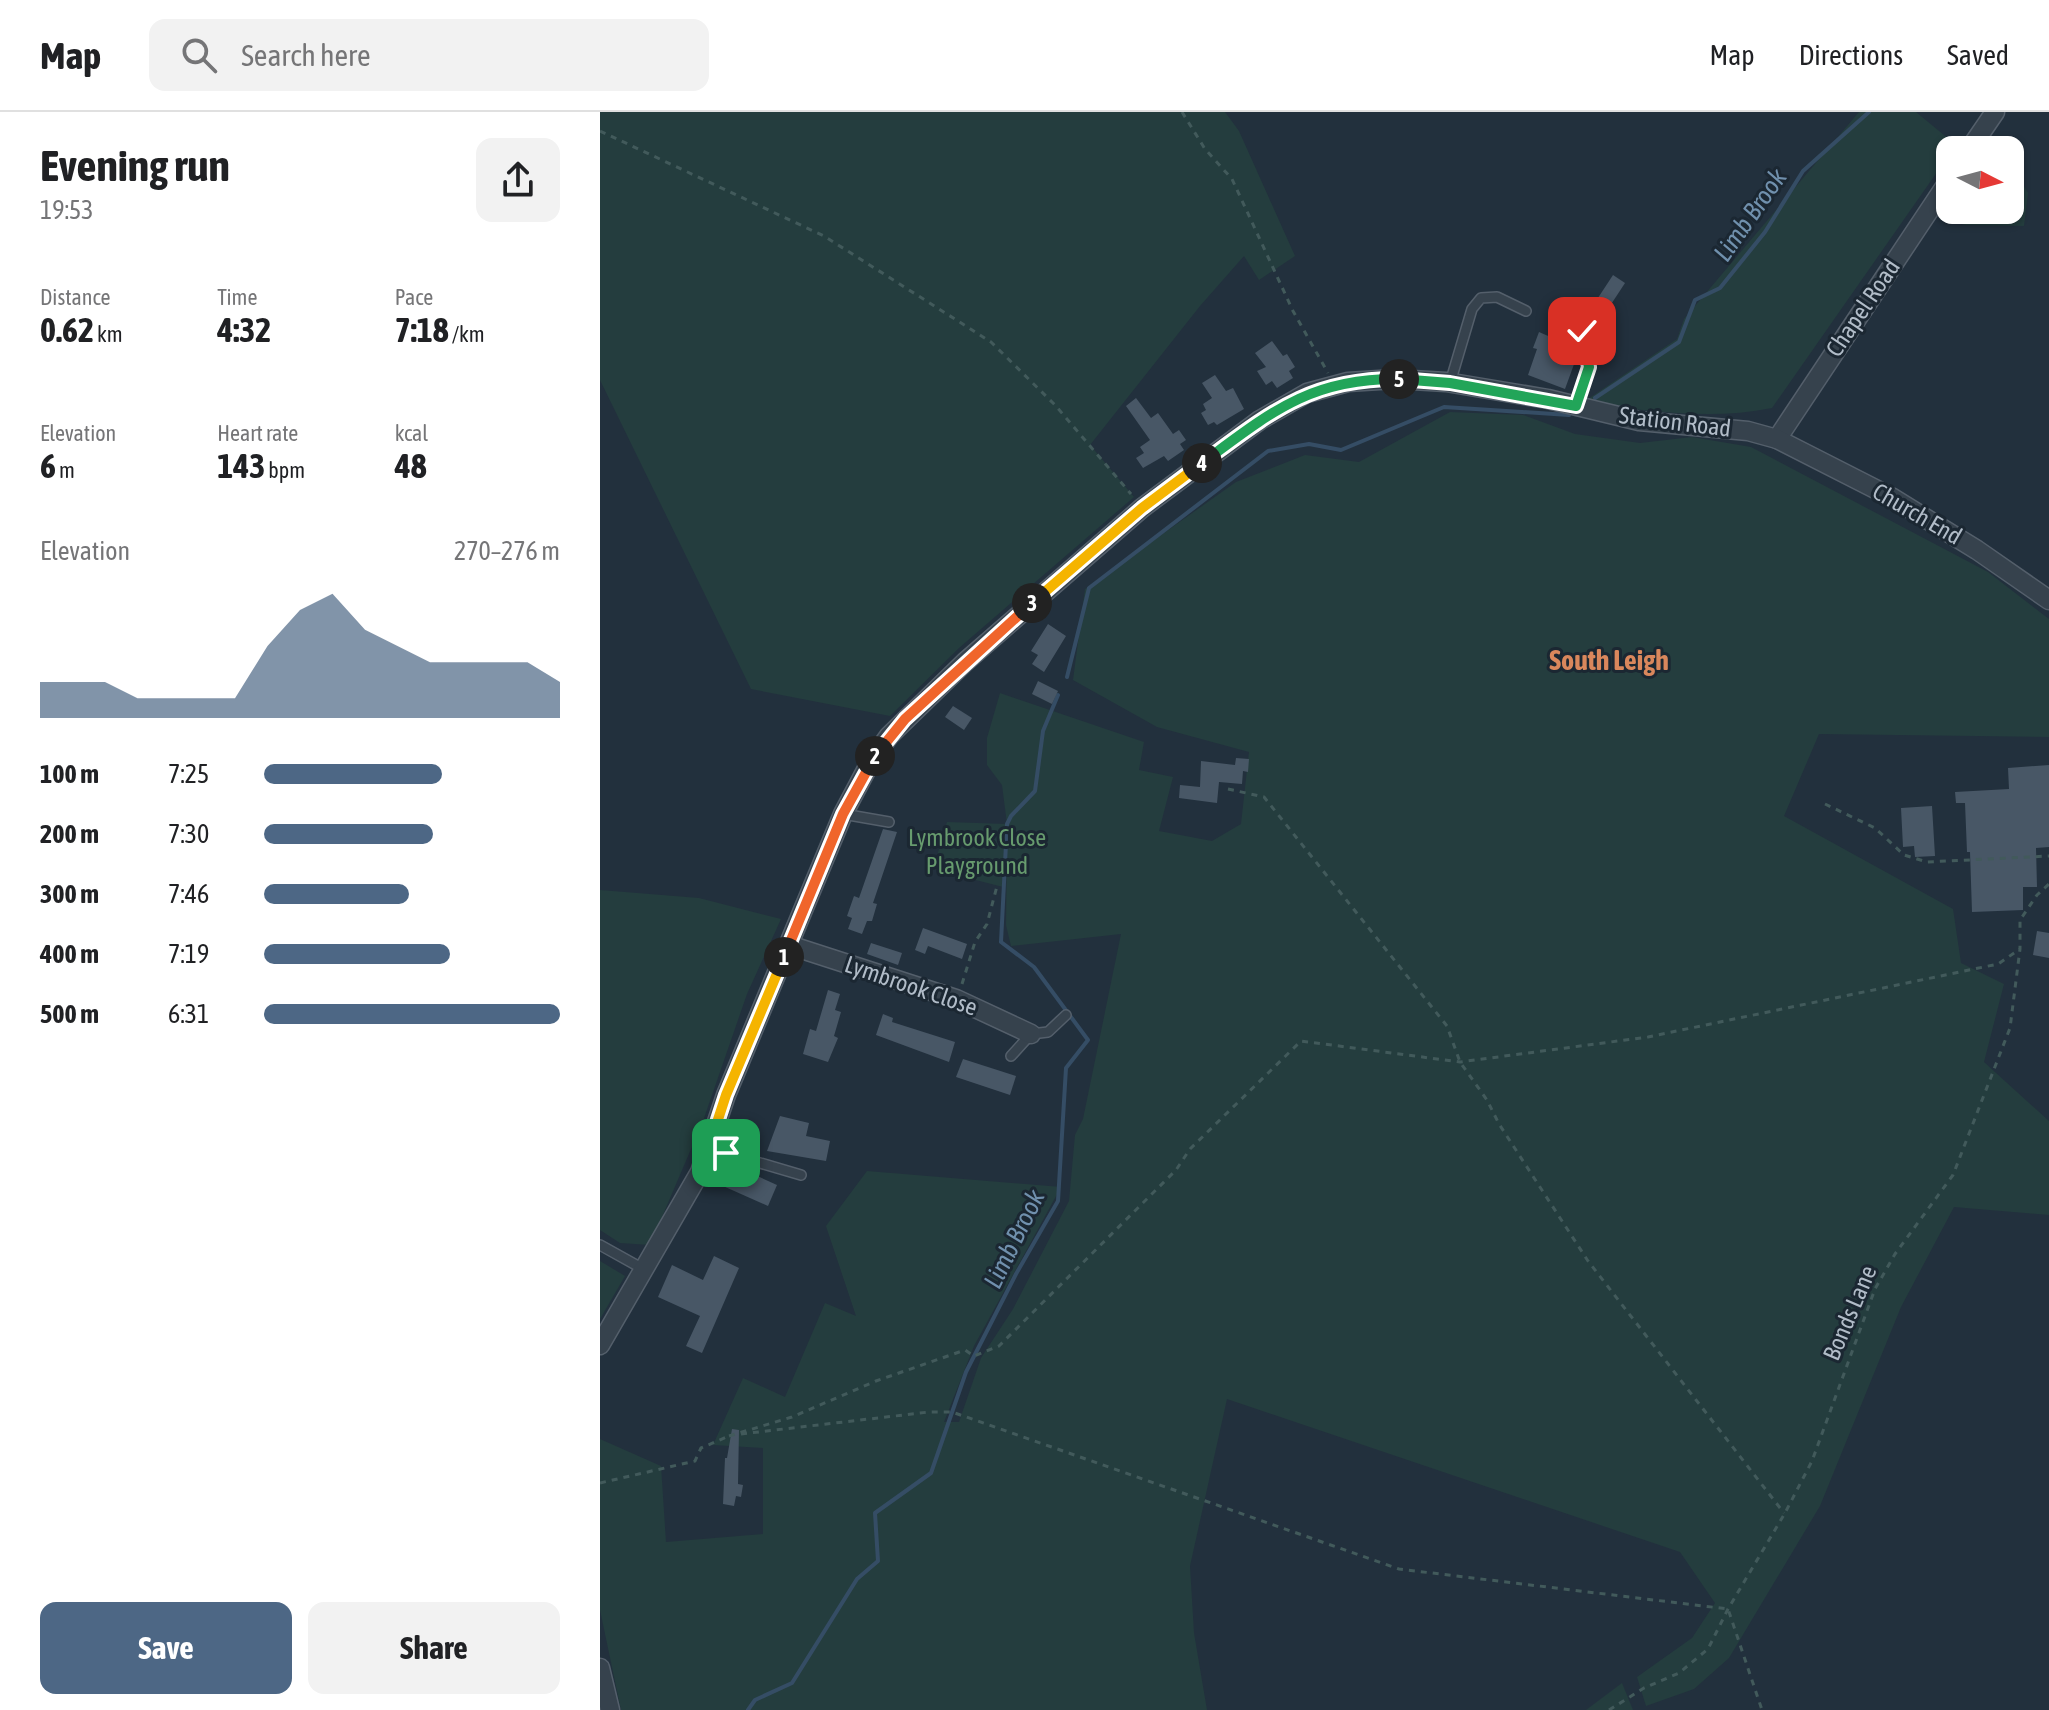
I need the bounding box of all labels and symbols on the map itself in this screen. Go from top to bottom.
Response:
north arrow [1936,136,2024,224]
water label: Limb Brook [1707,163,1793,267]
street label: Chapel Road [1820,254,1905,361]
pin [1548,297,1616,365]
pin: 5 [1379,359,1419,399]
street label: Station Road [1618,401,1733,442]
pin: 4 [1182,443,1222,483]
street label: Church End [1868,477,1967,550]
pin: 3 [1012,583,1052,623]
district label: South Leigh [1549,644,1669,676]
pin: 2 [855,736,895,776]
park label: Lymbrook Close Playground [908,824,1046,879]
pin: 1 [764,937,804,977]
street label: Lymbrook Close [841,950,981,1021]
pin [692,1119,760,1187]
water label: Limb Brook [977,1184,1051,1293]
street label: Bonds Lane [1817,1261,1882,1364]

